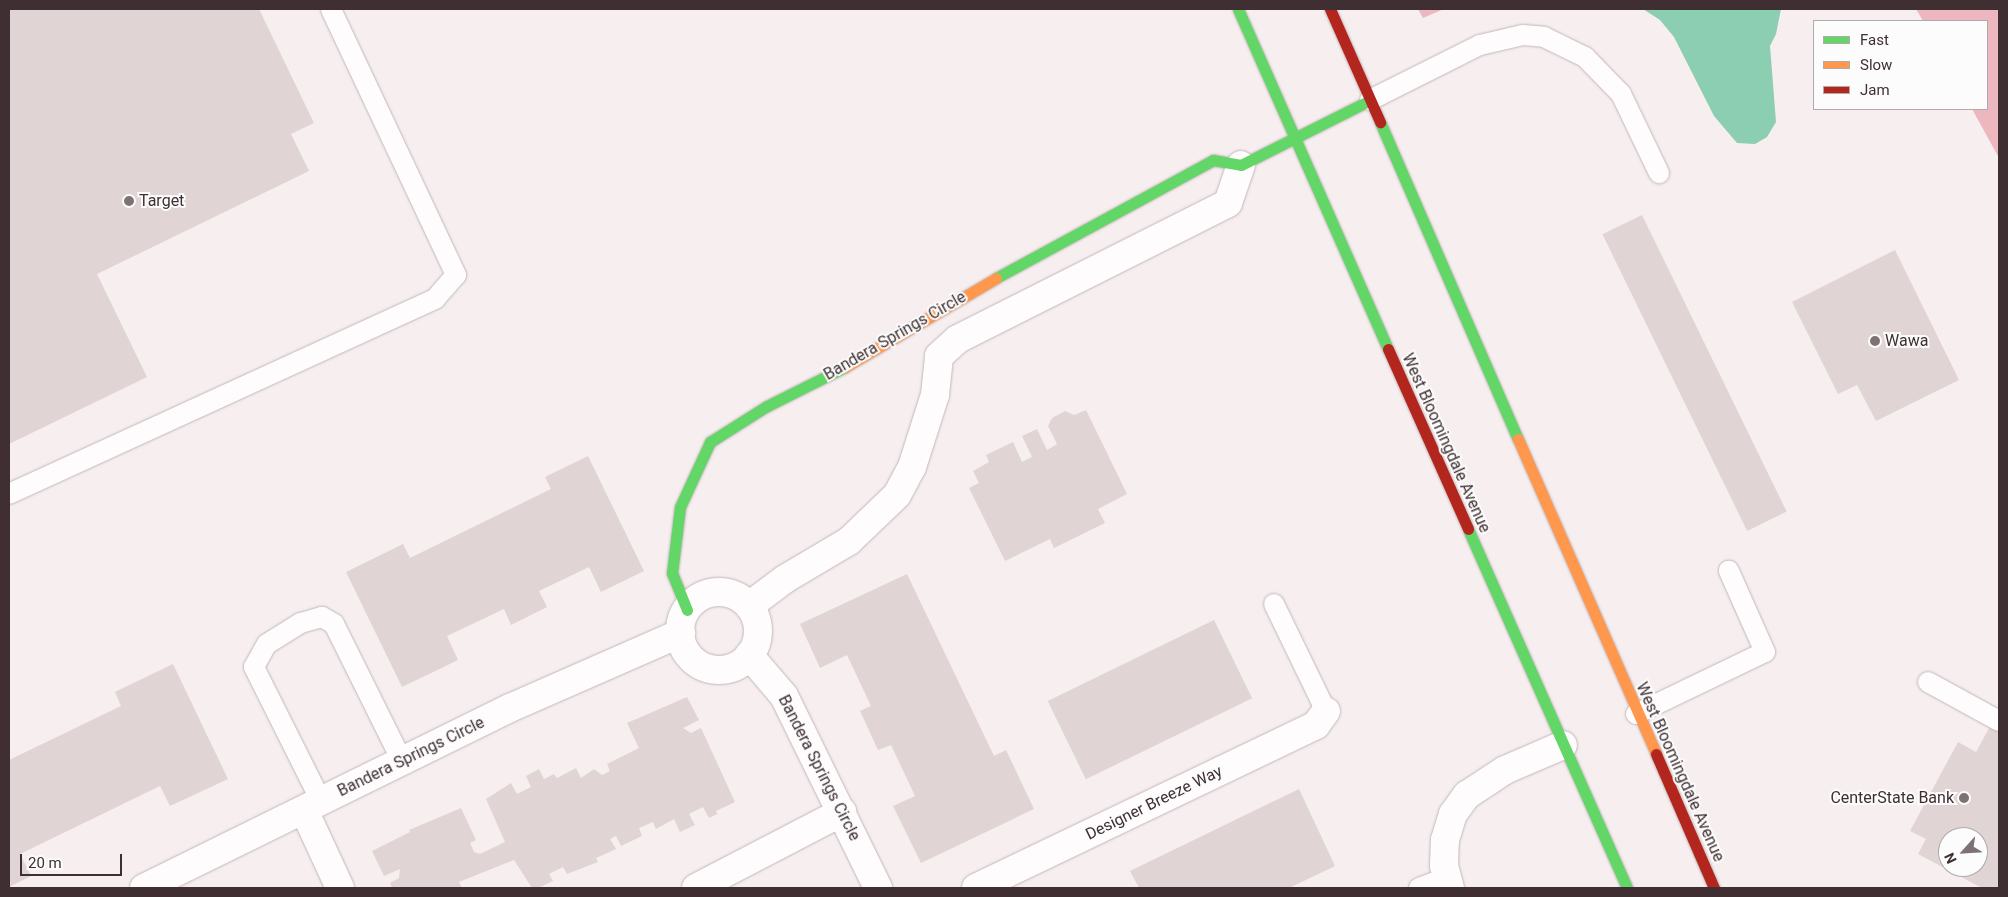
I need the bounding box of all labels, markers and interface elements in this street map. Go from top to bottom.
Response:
legend [1813,20,1988,110]
text: Fast [1860,31,1889,49]
text: Slow [1860,56,1892,74]
text: Jam [1860,81,1890,99]
place label: Target [139,191,184,211]
marker: Target [123,195,135,207]
street label: Bandera Springs Circle [820,287,970,385]
place label: Wawa [1885,331,1928,351]
marker: Wawa [1869,335,1881,347]
street label: West Bloomingdale Avenue [1398,350,1494,536]
street label: West Bloomingdale Avenue [1632,679,1728,865]
street label: Bandera Springs Circle [774,692,864,844]
street label: Bandera Springs Circle [334,713,488,801]
street label: Designer Breeze Way [1083,762,1225,844]
place label: CenterState Bank [1830,788,1954,808]
marker: CenterState Bank [1958,792,1970,804]
north arrow [1938,827,1988,877]
scale bar [22,844,125,876]
text: N [1941,850,1960,866]
text: 20 m [28,854,62,872]

